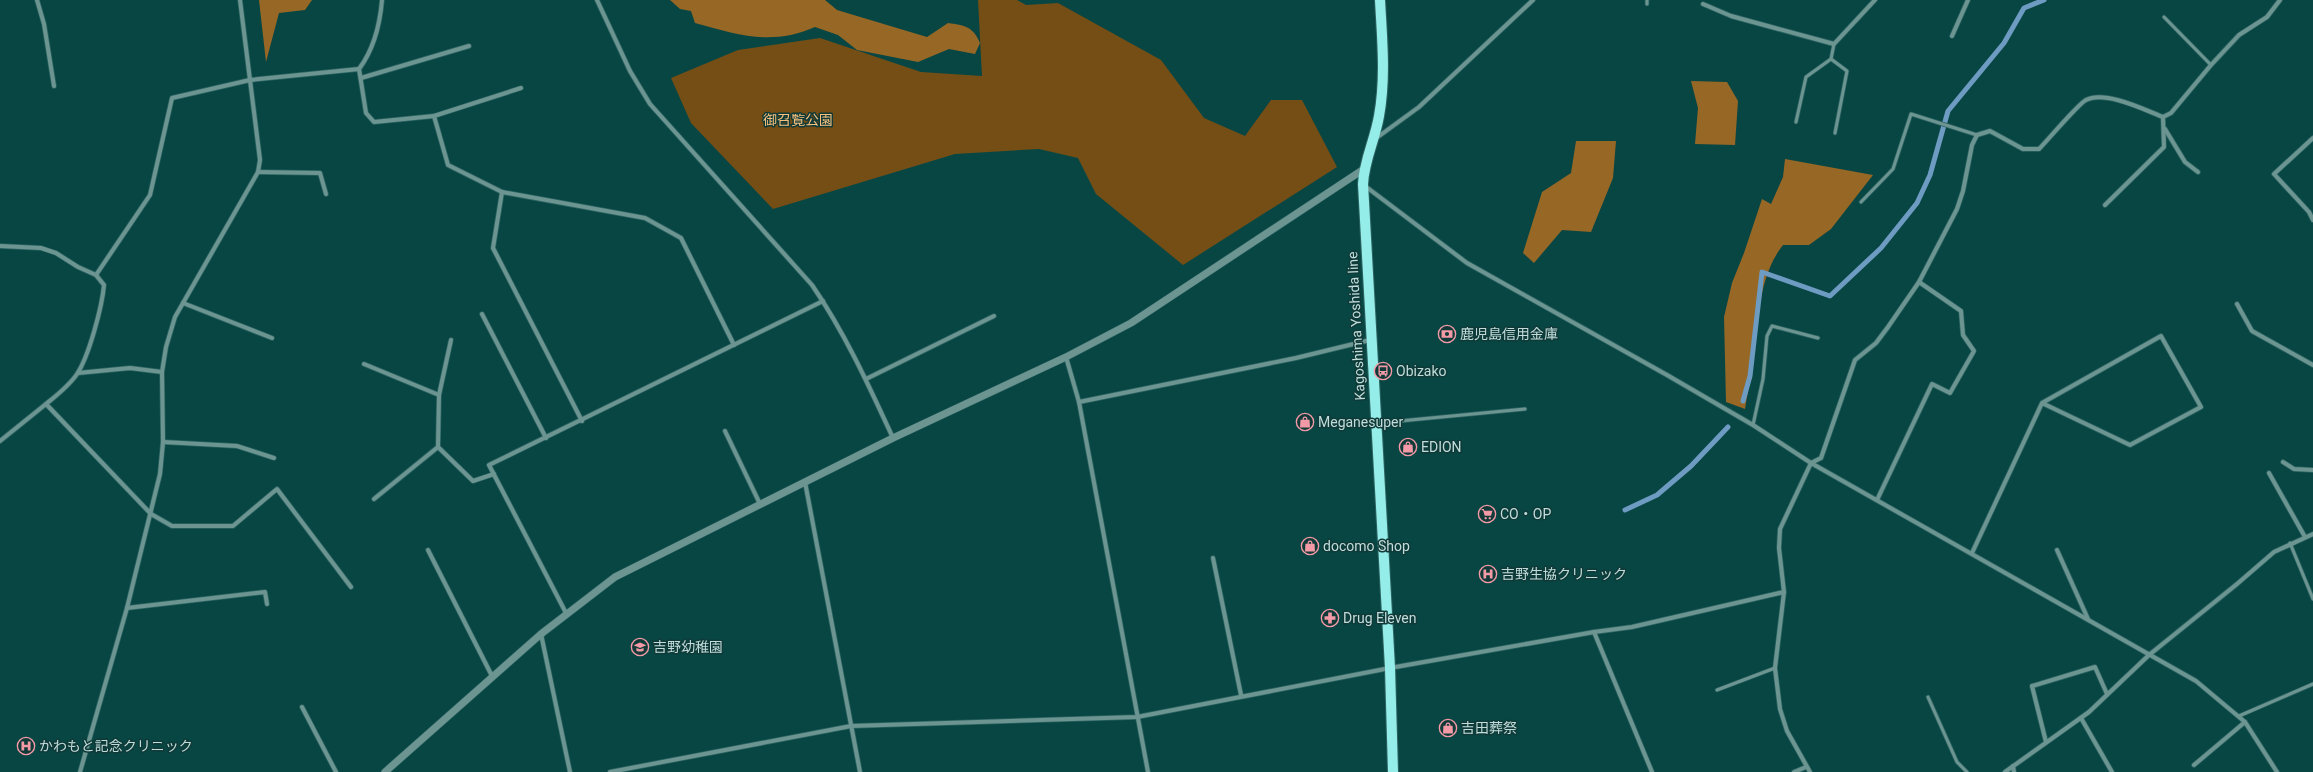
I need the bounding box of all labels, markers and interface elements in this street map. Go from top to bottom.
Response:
park label: 御召覧公園 [763,112,833,128]
street label: Kagoshima Yoshida line [1344,251,1368,401]
bank icon: 鹿児島信用金庫 [1437,324,1457,344]
place label: 鹿児島信用金庫 [1460,326,1558,342]
bus stop icon: Obizako [1373,361,1393,381]
place label: Obizako [1396,363,1447,379]
shop icon: Meganesuper [1295,412,1315,432]
place label: Meganesuper [1318,414,1404,430]
shop icon: EDION [1398,437,1418,457]
place label: EDION [1421,439,1462,455]
supermarket icon: CO・OP [1477,504,1497,524]
place label: CO・OP [1500,506,1551,522]
shop icon: docomo Shop [1300,536,1320,556]
place label: docomo Shop [1323,538,1410,554]
hospital icon: 吉野生協クリニック [1478,564,1498,584]
place label: 吉野生協クリニック [1501,566,1627,582]
pharmacy icon: Drug Eleven [1320,608,1340,628]
place label: Drug Eleven [1343,610,1417,626]
school or university icon: 吉野幼稚園 [630,637,650,657]
place label: 吉野幼稚園 [653,639,723,655]
shop icon: 吉田葬祭 [1438,718,1458,738]
place label: 吉田葬祭 [1461,720,1517,736]
hospital icon: かわもと記念クリニック [16,736,36,756]
place label: かわもと記念クリニック [39,738,193,754]

